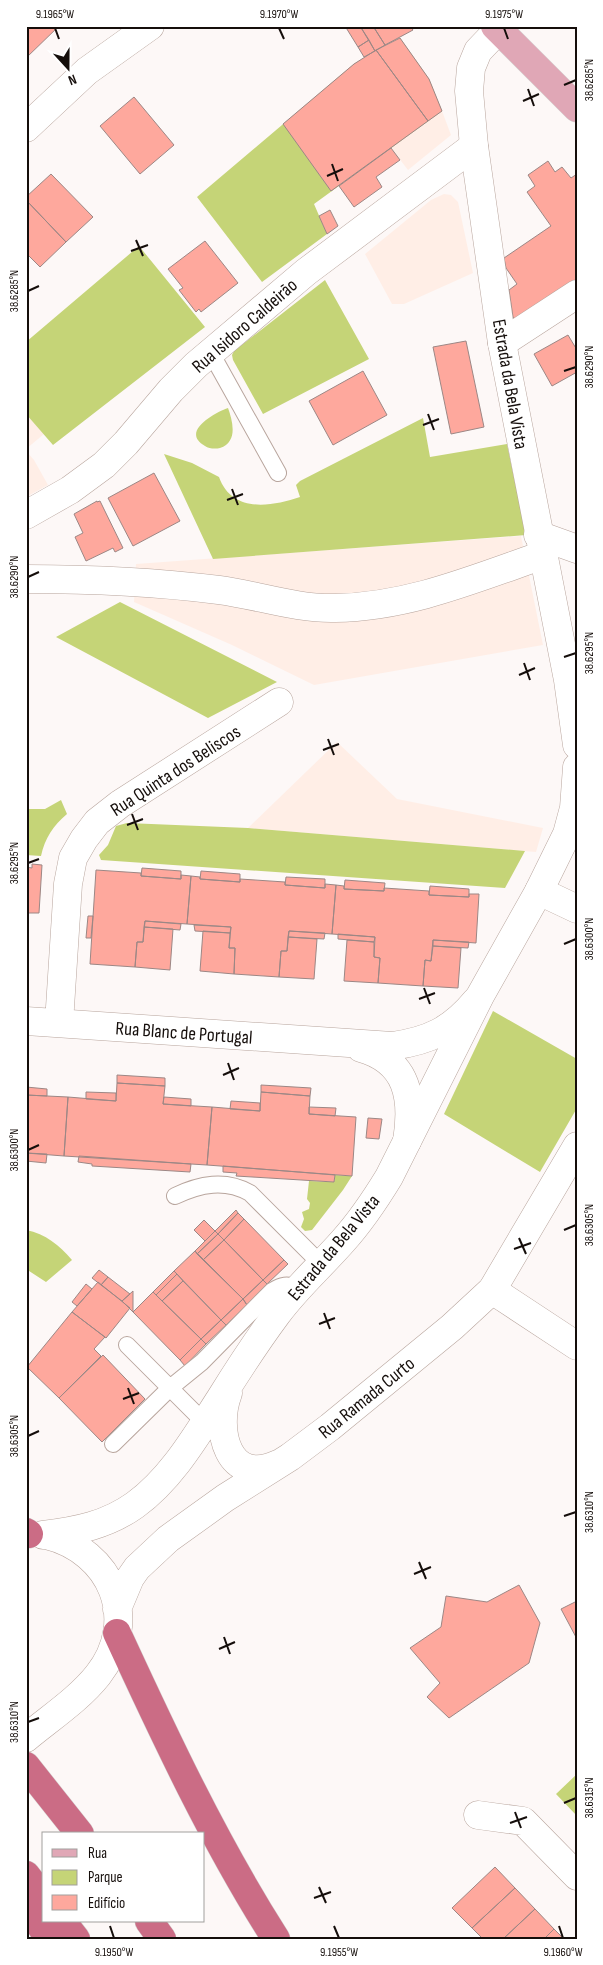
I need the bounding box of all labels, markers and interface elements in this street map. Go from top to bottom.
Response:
text: 9.1965°W [36,7,74,22]
text: 9.1970°W [260,7,298,22]
text: 9.1975°W [485,7,523,22]
north arrow [42,42,92,92]
text: 38.6285°N [582,59,597,101]
text: N [66,70,79,89]
text: 38.6285°N [7,270,22,312]
street label: Rua Isidoro Caldeirão [188,274,302,378]
street label: Estrada da Bela Vista [487,318,532,451]
text: 38.6290°N [582,346,597,388]
text: 38.6290°N [7,556,22,598]
text: 38.6295°N [582,632,597,674]
street label: Rua Quinta dos Beliscos [106,721,245,822]
text: 38.6295°N [7,842,22,884]
text: 38.6300°N [582,918,597,960]
street label: Rua Blanc de Portugal [115,1017,253,1050]
text: 38.6300°N [7,1129,22,1171]
street label: Estrada da Bela Vista [283,1190,385,1306]
text: 38.6305°N [582,1204,597,1246]
street label: Rua Ramada Curto [314,1352,420,1444]
text: 38.6305°N [7,1415,22,1457]
text: 38.6310°N [582,1491,597,1533]
text: 38.6310°N [7,1701,22,1743]
text: 38.6315°N [582,1777,597,1819]
legend [42,1832,205,1922]
text: Rua [88,1844,107,1863]
text: Parque [88,1868,123,1887]
text: Edifício [88,1894,125,1913]
text: 9.1950°W [95,1945,133,1960]
text: 9.1955°W [320,1945,358,1960]
text: 9.1960°W [544,1945,583,1960]

